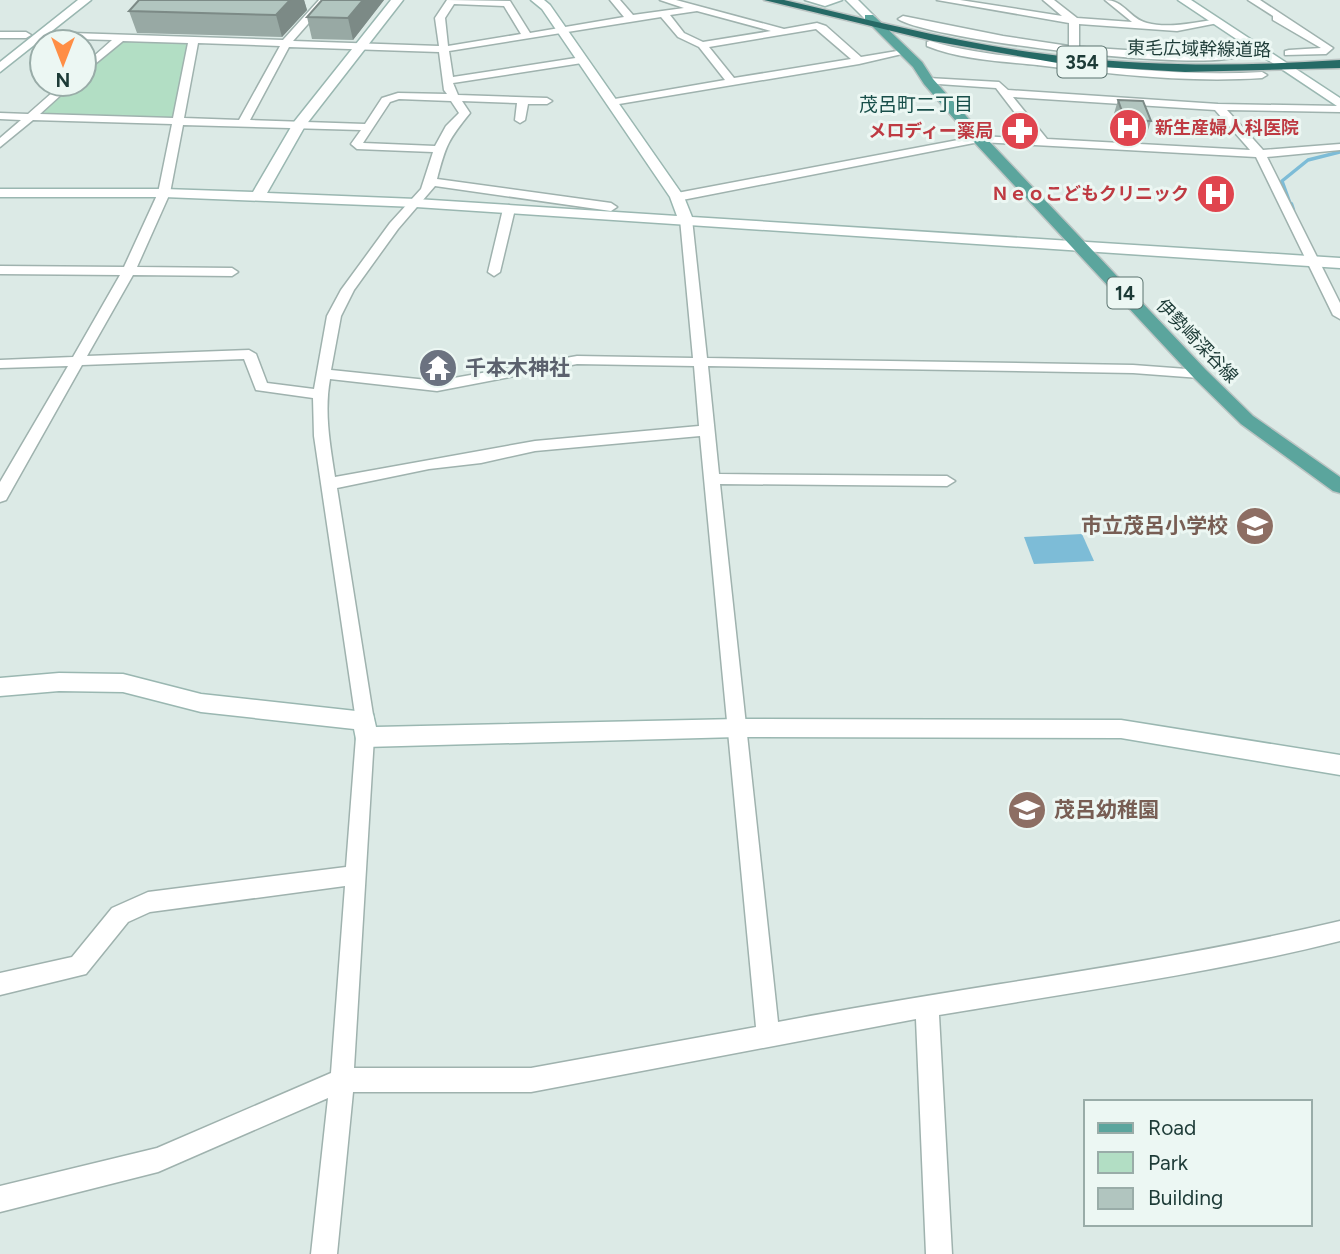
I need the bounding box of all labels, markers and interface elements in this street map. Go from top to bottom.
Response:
north arrow [28,28,98,98]
street label: 東毛広域幹線道路 [1127,37,1271,61]
road number: 354 [1058,46,1106,78]
text: N [56,68,70,91]
district label: 茂呂町二丁目 [859,93,973,116]
hospital icon: 新生産婦人科医院 [1107,107,1149,149]
pharmacy icon: メロディー薬局 [999,110,1041,152]
place label: 新生産婦人科医院 [1155,117,1299,139]
place label: メロディー薬局 [868,120,993,142]
hospital icon: Ｎｅｏこどもクリニック [1195,173,1237,215]
place label: Ｎｅｏこどもクリニック [991,183,1189,205]
road number: 14 [1108,278,1142,308]
street label: 伊勢崎深谷線 [1152,295,1242,387]
temple icon: 千本木神社 [417,347,459,389]
place label: 千本木神社 [465,355,570,380]
school or university icon: 市立茂呂小学校 [1234,505,1276,547]
place label: 市立茂呂小学校 [1081,513,1228,538]
school or university icon: 茂呂幼稚園 [1006,789,1048,831]
place label: 茂呂幼稚園 [1054,797,1159,822]
legend [1084,1100,1312,1226]
text: Road [1148,1115,1196,1140]
text: Park [1148,1150,1189,1175]
text: Building [1148,1185,1223,1210]

